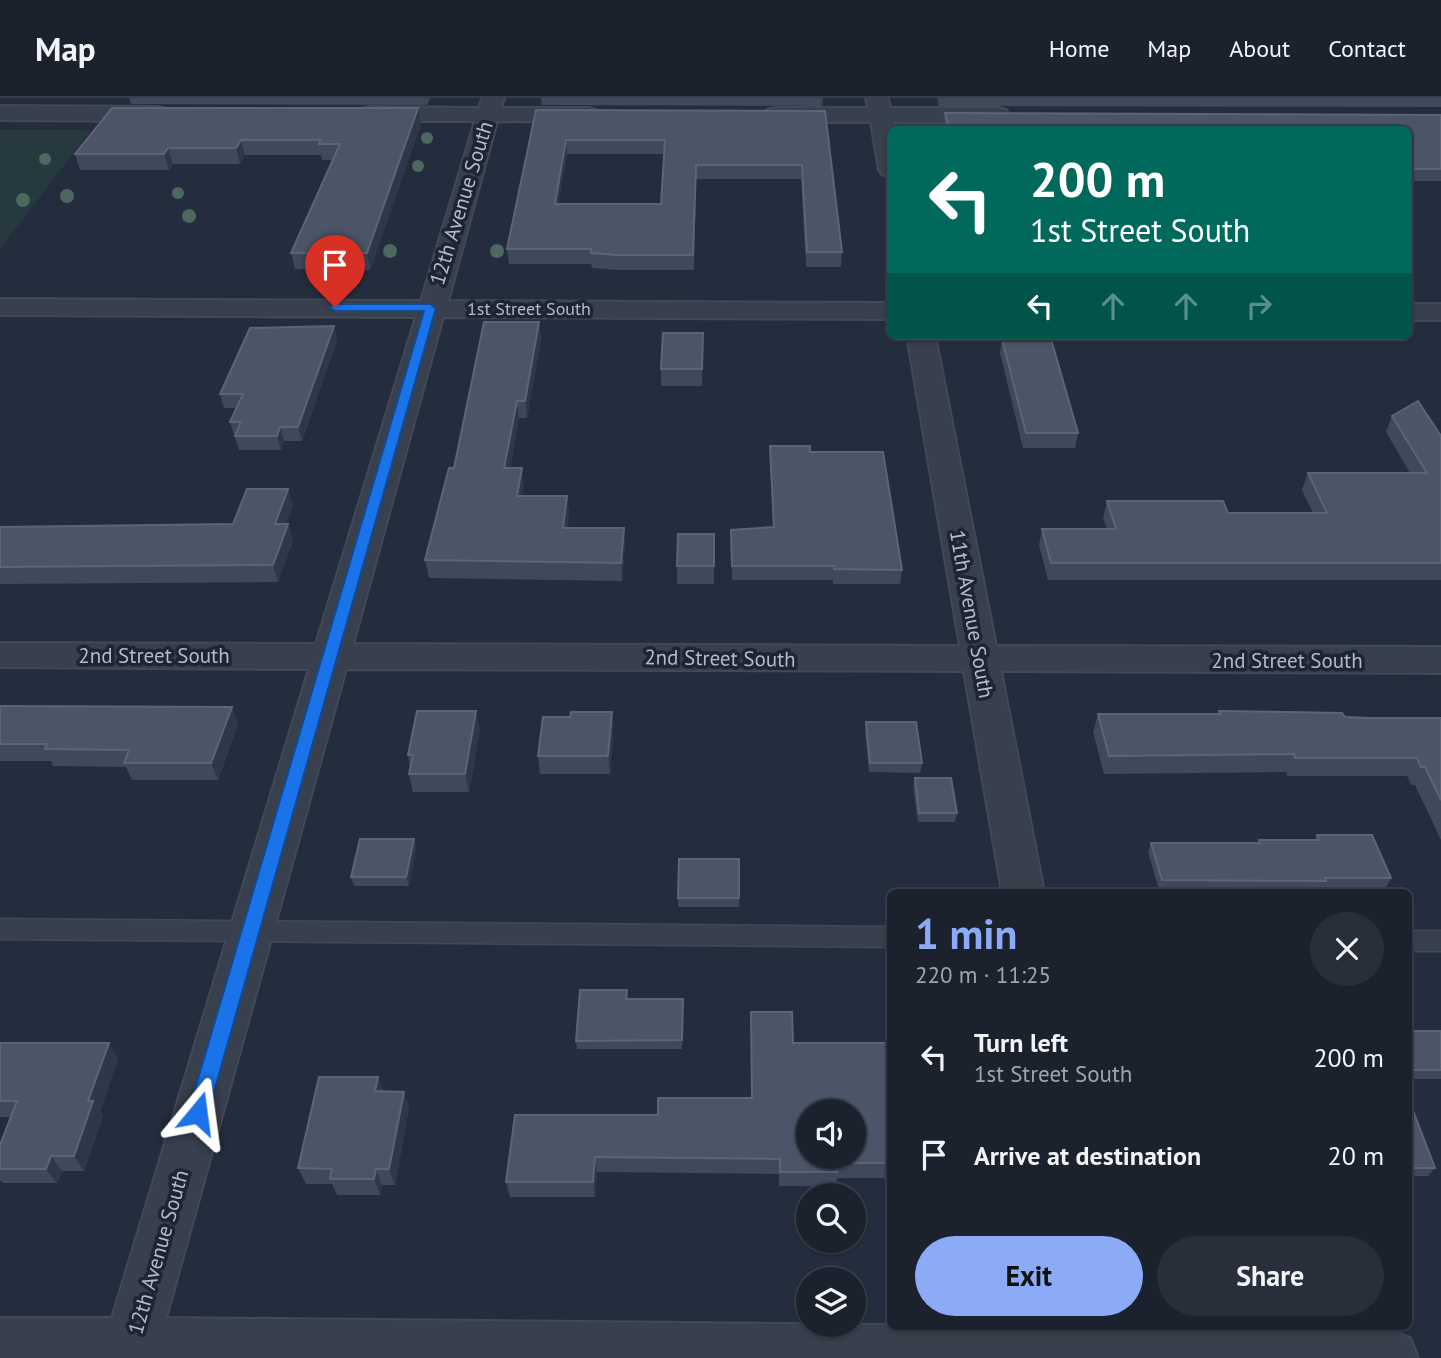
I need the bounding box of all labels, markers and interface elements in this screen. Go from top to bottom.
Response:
text: Map [35,27,96,70]
text: Home [1049,33,1109,64]
text: Map [1147,33,1191,64]
text: About [1229,33,1290,64]
text: Contact [1328,33,1406,64]
street label: 12th Avenue South [423,118,499,288]
text: 200 m [1030,147,1165,211]
icon: left [915,154,1006,245]
text: 1st Street South [1030,209,1250,251]
pin [305,235,365,307]
icon: arrive [316,246,354,284]
icon: left [1021,287,1059,325]
icon: ahead [1094,287,1132,325]
icon: ahead [1167,287,1205,325]
icon: right [1240,287,1278,325]
street label: 1st Street South [467,297,591,320]
street label: 11th Avenue South [944,528,1000,700]
street label: 2nd Street South [78,642,230,669]
street label: 2nd Street South [644,643,796,673]
street label: 2nd Street South [1211,647,1363,674]
text: 1 min [915,906,1017,961]
button: close [1310,912,1384,986]
text: 220 m · 11:25 [915,960,1051,989]
text: Turn left [974,1026,1068,1059]
icon: left [915,1038,953,1076]
text: 200 m [1313,1041,1384,1074]
text: 1st Street South [974,1059,1132,1088]
position arrow [161,1076,235,1150]
map controls [796,1099,866,1337]
button: sound [796,1099,866,1169]
icon: arrive [915,1136,953,1174]
text: Arrive at destination [974,1139,1201,1172]
text: 20 m [1328,1139,1384,1172]
street label: 12th Avenue South [122,1167,194,1337]
button: search [796,1183,866,1253]
button: Exit [915,1236,1143,1316]
button: Share [1157,1236,1384,1316]
button: layers [796,1267,866,1337]

